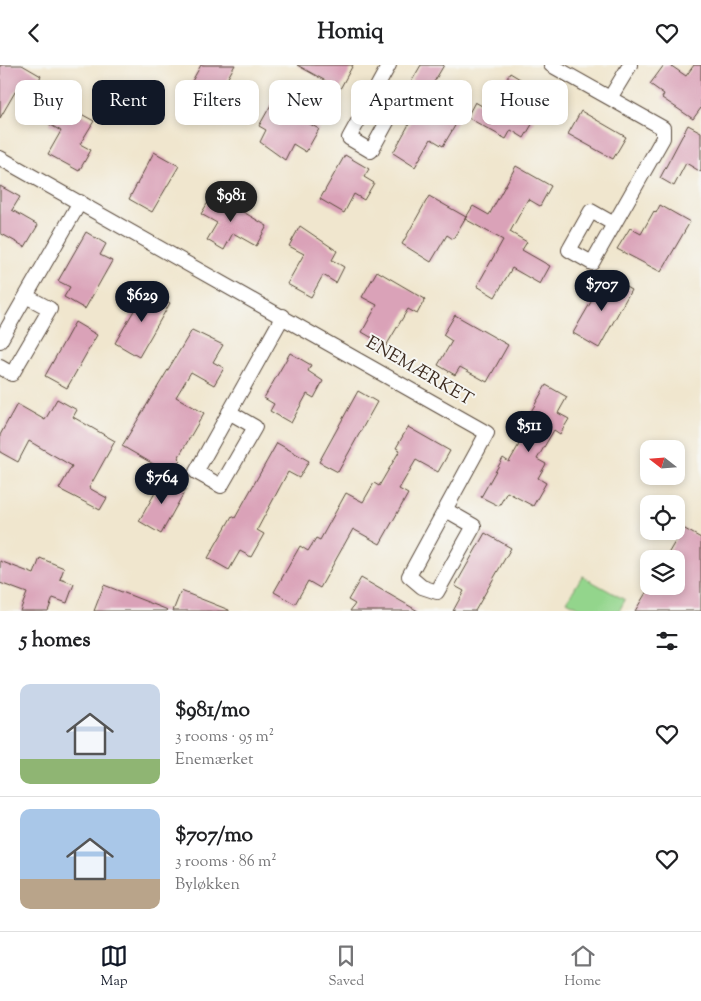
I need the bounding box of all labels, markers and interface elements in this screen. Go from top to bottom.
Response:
text: Homiq [317,17,384,49]
icon: back [20,19,48,47]
icon: heart [653,19,681,47]
chip: Buy [15,80,82,125]
chip: Rent [92,80,165,125]
chip: Filters [175,80,259,125]
chip: New [269,80,341,125]
chip: Apartment [351,80,472,125]
chip: House [482,80,568,125]
pin: $981 [201,181,261,223]
text: $981 [216,185,246,208]
pin: $707 [572,269,632,312]
text: $707 [586,274,618,297]
pin: $629 [112,281,172,323]
text: $629 [126,285,158,308]
street label: ENEMÆRKET [361,331,478,413]
pin: $511 [499,411,559,453]
text: $511 [517,415,541,438]
north arrow [640,440,685,485]
map controls [640,440,685,595]
pin: $764 [132,463,192,505]
text: $764 [146,467,178,490]
button: locate [640,495,685,540]
button: layers [640,550,685,595]
text: 5 homes [20,626,90,656]
icon: filters [653,627,681,655]
text: $981/mo [175,696,250,726]
icon: home [60,704,120,764]
icon: heart [653,720,681,748]
text: 3 rooms · 95 m² [175,726,274,749]
text: Enemærket [175,749,253,772]
text: $707/mo [175,821,253,851]
icon: home [60,829,120,889]
icon: heart [653,845,681,873]
text: 3 rooms · 86 m² [175,851,277,874]
text: Byløkken [175,874,240,897]
tab: Map [100,942,128,992]
tab: Saved [328,942,364,992]
tab: Home [564,942,601,992]

